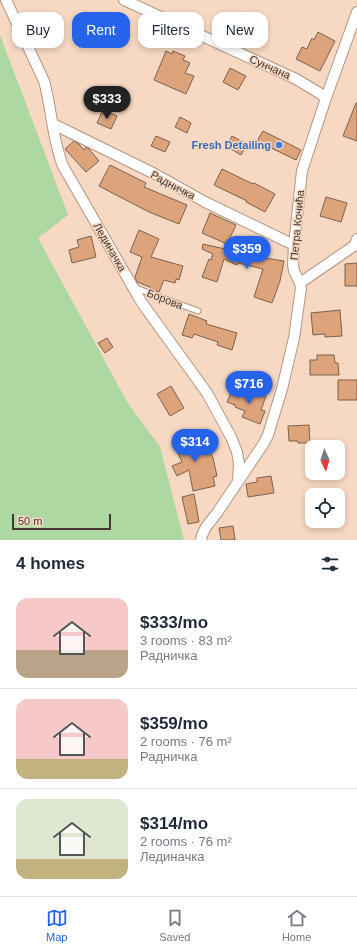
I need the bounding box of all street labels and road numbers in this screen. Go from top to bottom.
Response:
street label: Сунчана [248,53,293,82]
street label: Радничка [149,168,198,202]
street label: Петра Кочића [288,189,306,261]
street label: Лединачка [91,220,129,274]
street label: Борова [145,287,185,312]

